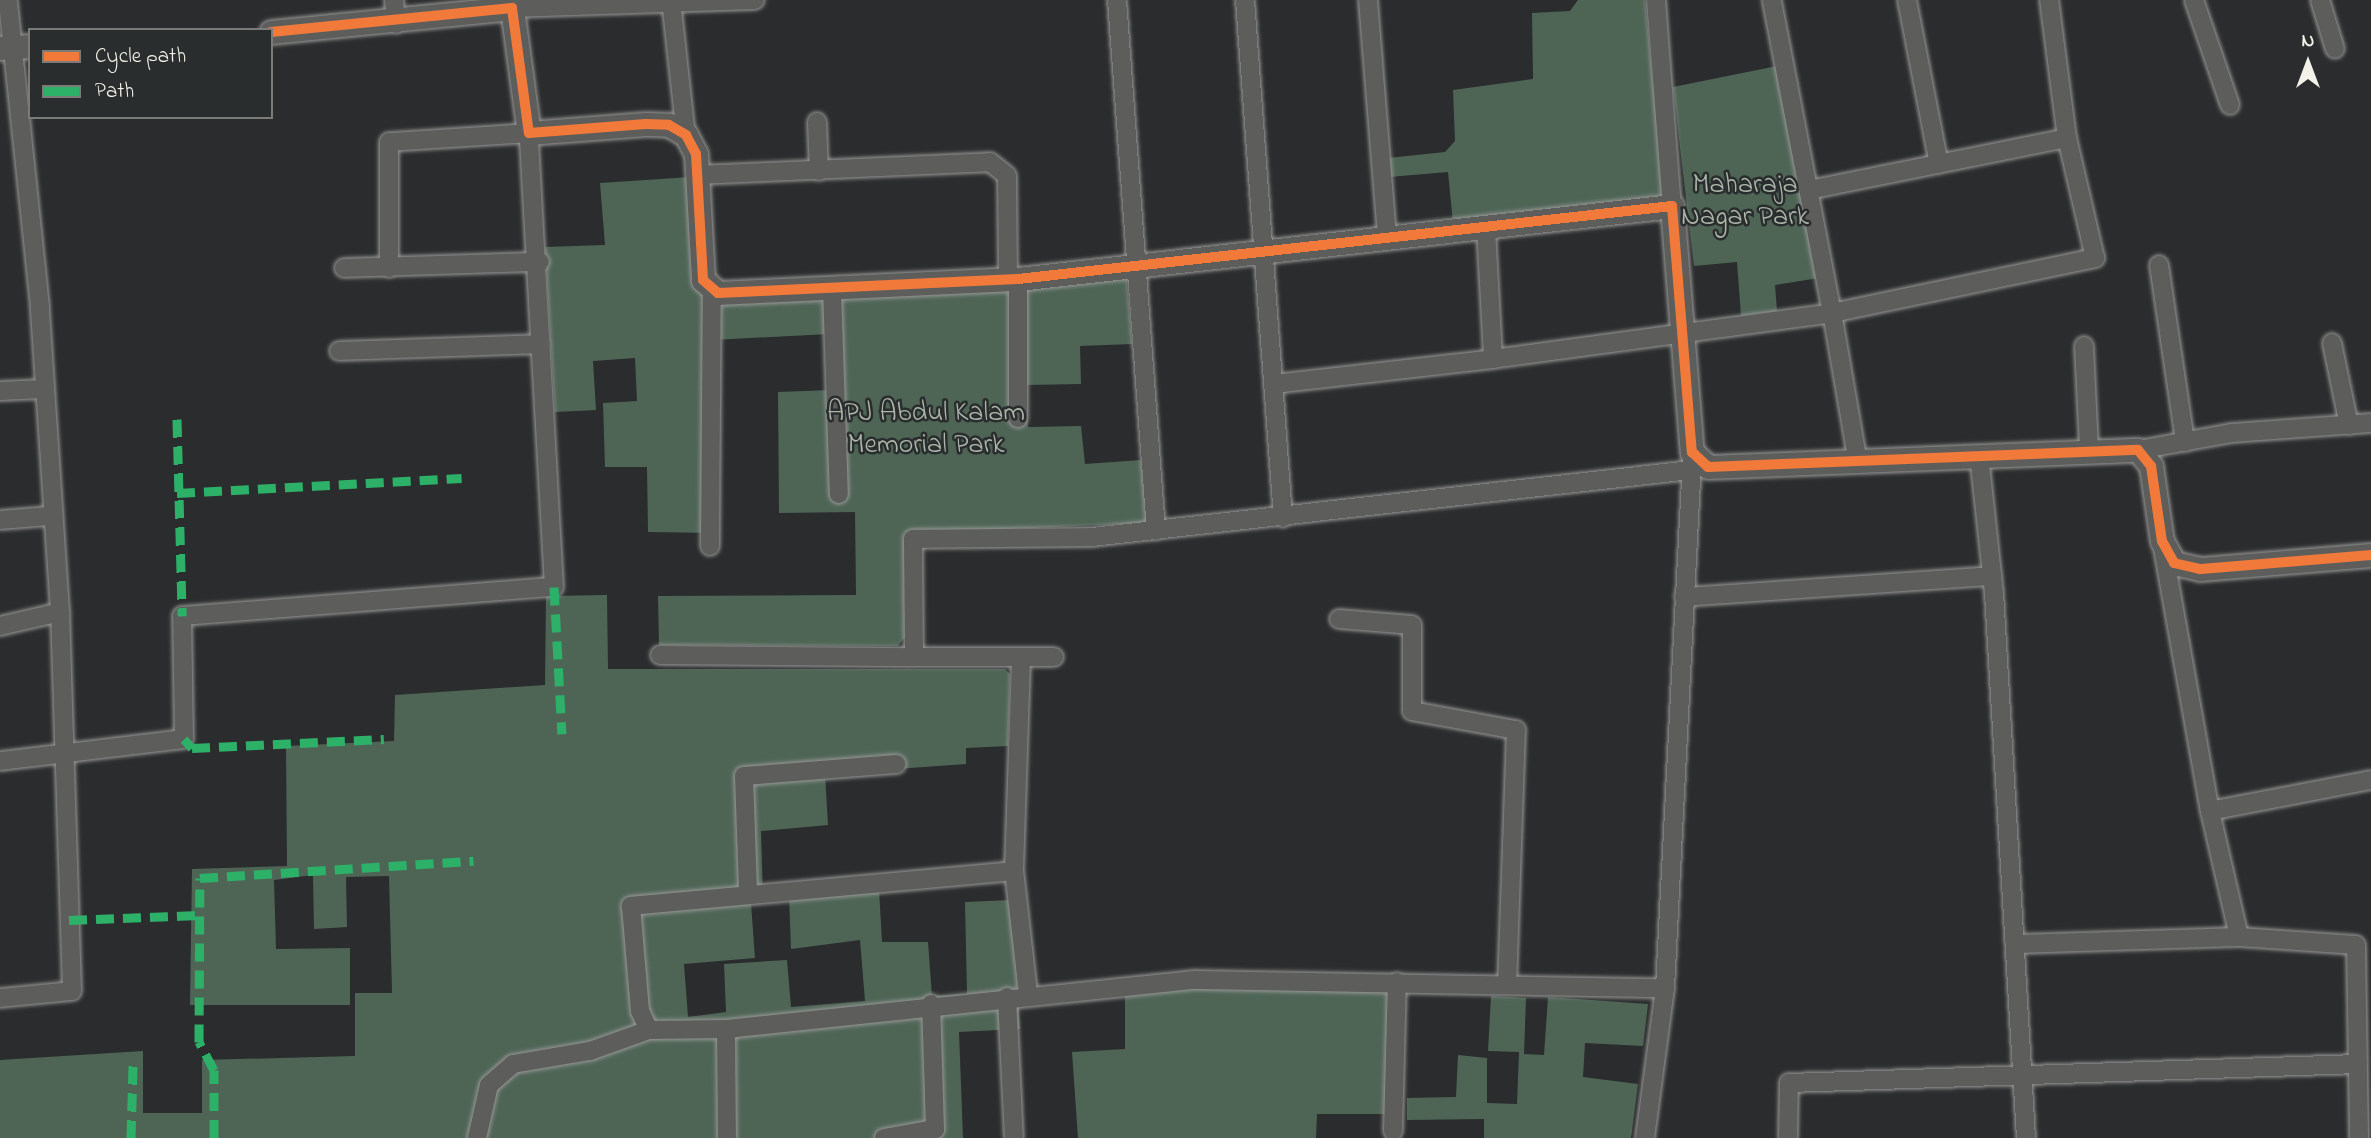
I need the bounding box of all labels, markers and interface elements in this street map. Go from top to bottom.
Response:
legend [28,28,273,119]
north arrow [2273,28,2343,98]
text: N [2302,28,2314,55]
text: Cycle path [95,42,186,72]
text: Path [95,77,134,107]
park label: Maharaja Nagar Park [1681,169,1809,235]
park label: APJ Abdul Kalam Memorial Park [827,397,1025,463]

